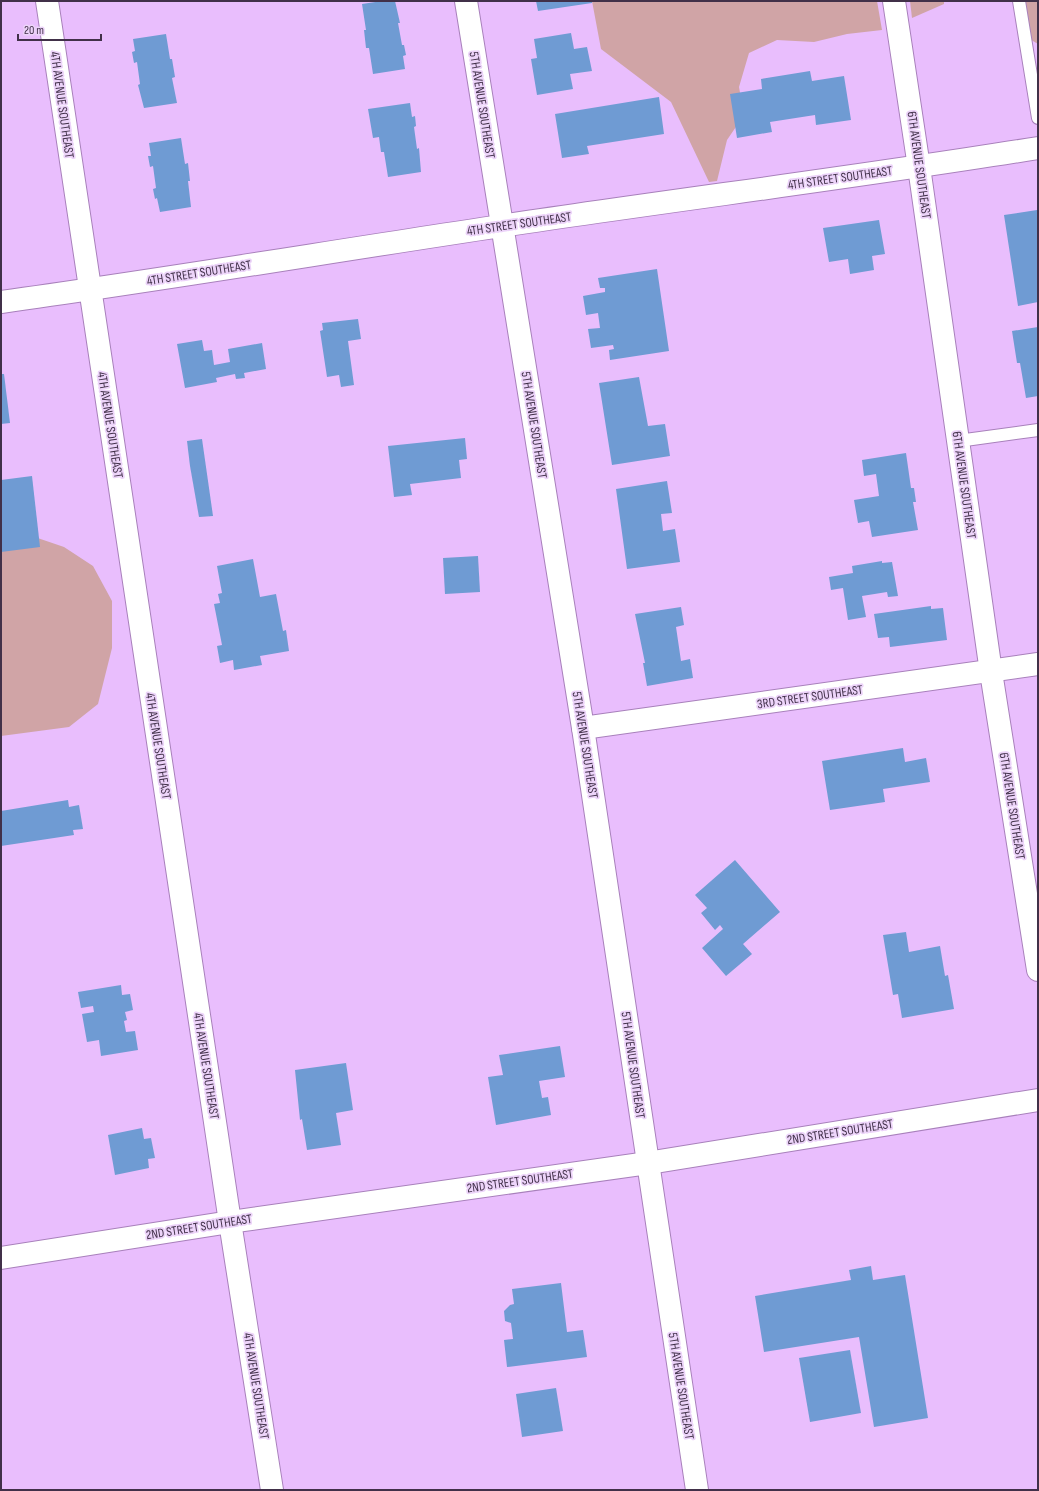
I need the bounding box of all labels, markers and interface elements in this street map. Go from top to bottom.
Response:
scale bar [18,16,101,42]
text: 20 m [24,23,44,38]
street label: 5TH AVENUE SOUTHEAST [466,50,498,160]
street label: 4TH AVENUE SOUTHEAST [47,51,77,159]
street label: 6TH AVENUE SOUTHEAST [904,110,934,220]
street label: 4TH STREET SOUTHEAST [787,163,893,193]
street label: 4TH STREET SOUTHEAST [466,209,572,239]
street label: 4TH STREET SOUTHEAST [146,257,252,289]
street label: 5TH AVENUE SOUTHEAST [518,370,550,480]
street label: 4TH AVENUE SOUTHEAST [94,371,126,479]
street label: 6TH AVENUE SOUTHEAST [949,430,979,540]
street label: 3RD STREET SOUTHEAST [756,682,864,712]
street label: 5TH AVENUE SOUTHEAST [569,690,601,800]
street label: 4TH AVENUE SOUTHEAST [142,692,174,800]
street label: 6TH AVENUE SOUTHEAST [996,751,1028,861]
street label: 5TH AVENUE SOUTHEAST [618,1010,648,1120]
street label: 4TH AVENUE SOUTHEAST [190,1012,222,1120]
street label: 2ND STREET SOUTHEAST [786,1116,894,1148]
street label: 2ND STREET SOUTHEAST [466,1166,574,1196]
street label: 2ND STREET SOUTHEAST [145,1211,253,1243]
street label: 5TH AVENUE SOUTHEAST [665,1331,697,1441]
street label: 4TH AVENUE SOUTHEAST [240,1332,272,1440]

